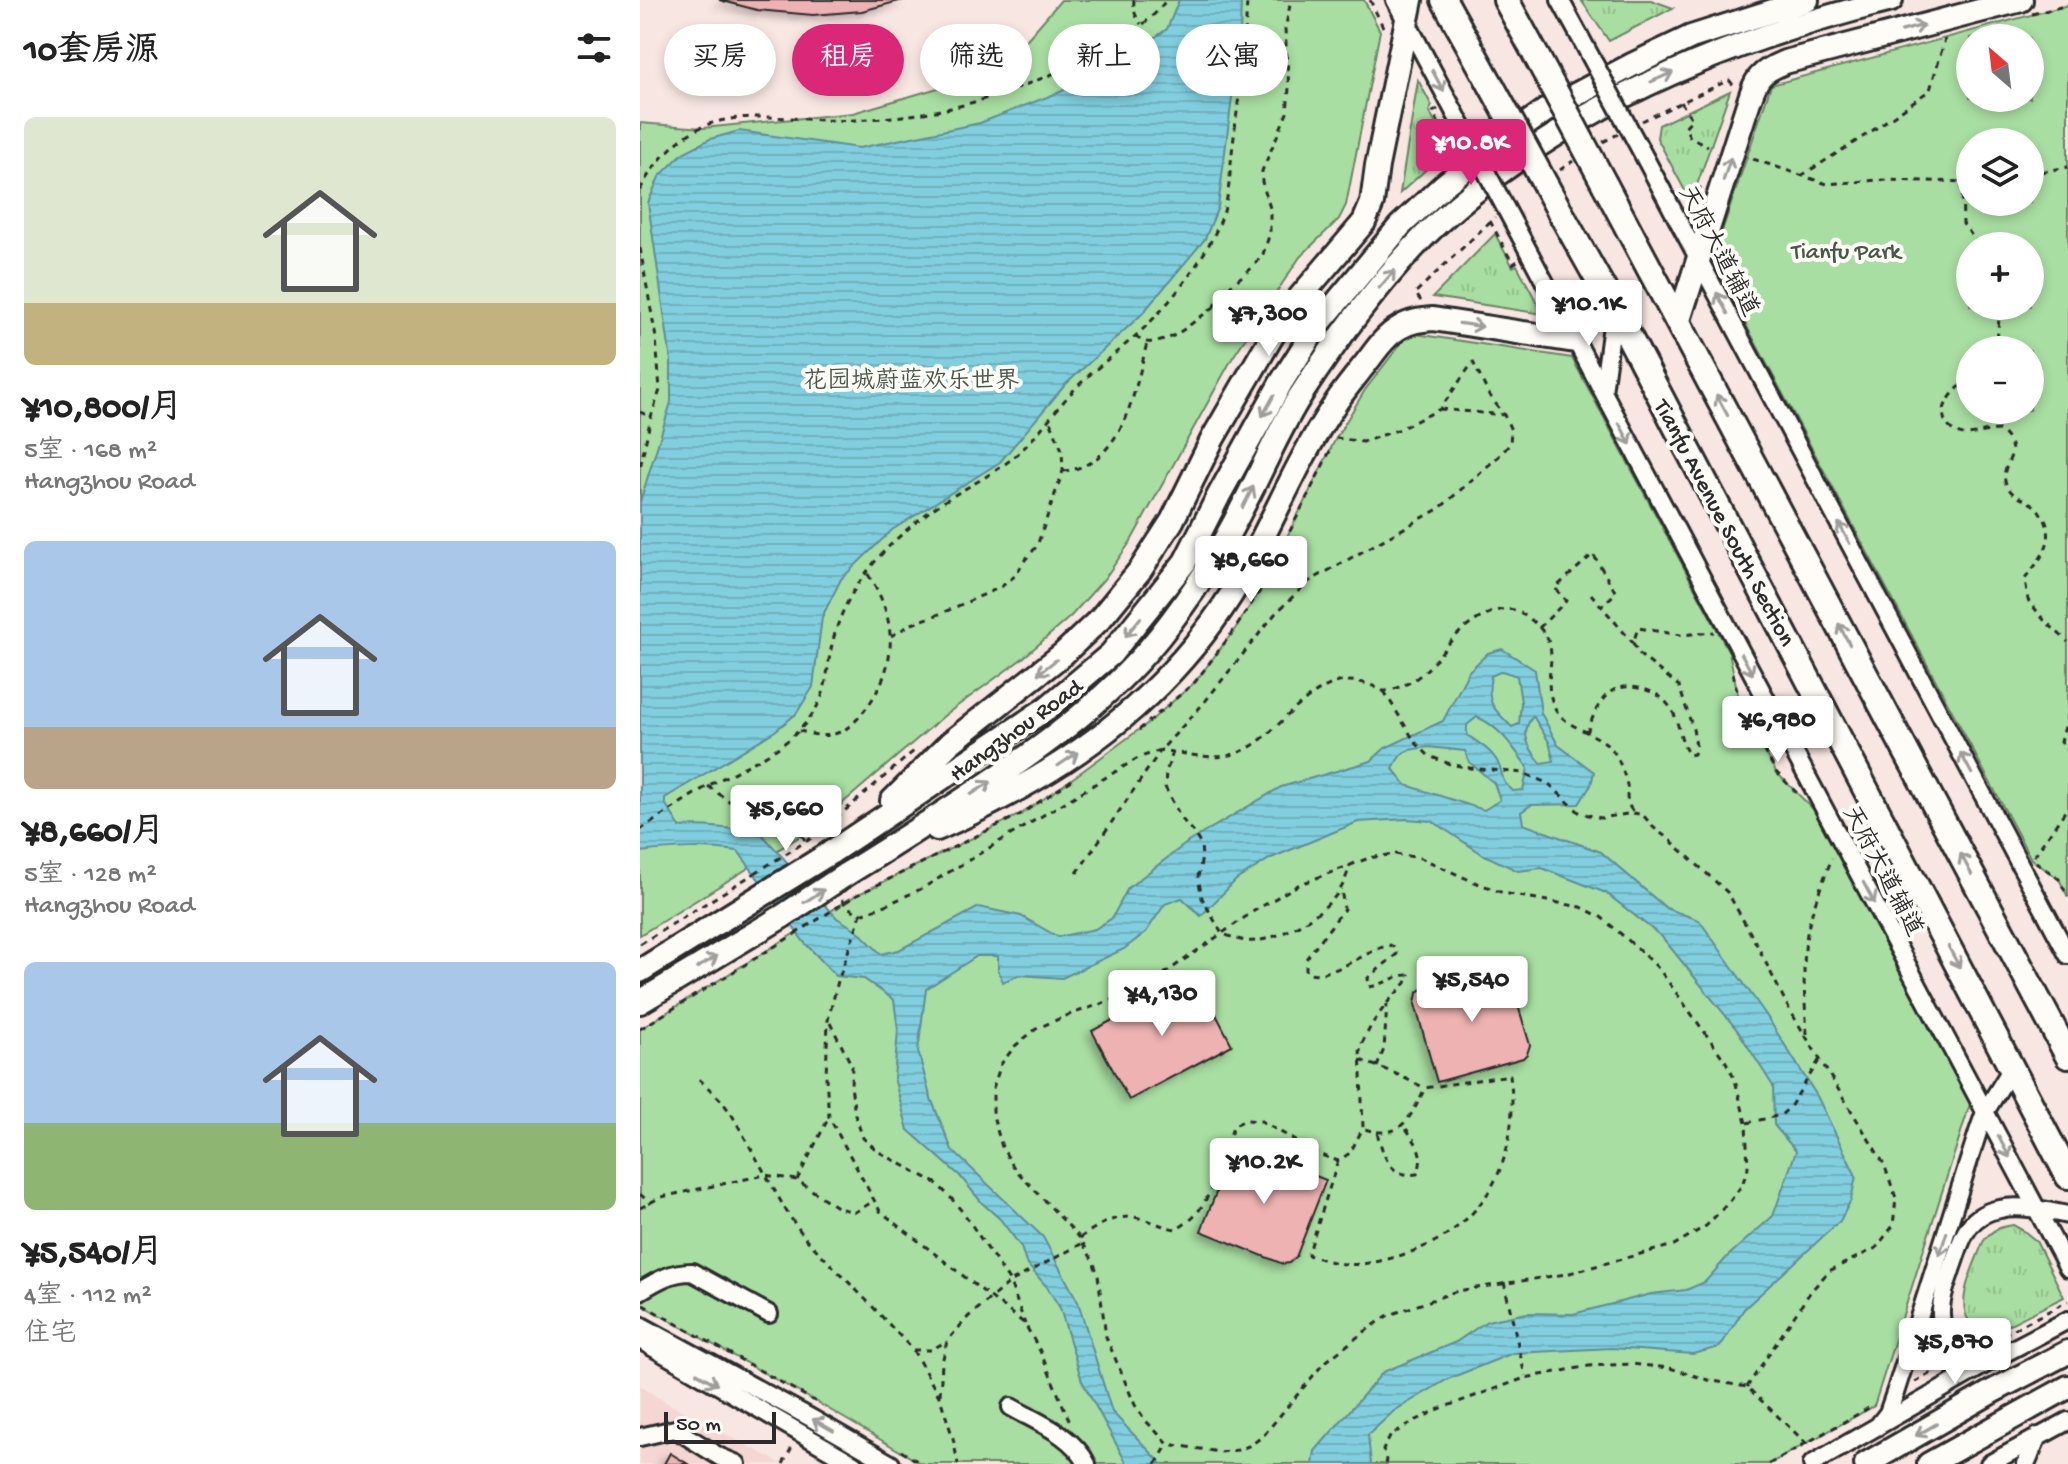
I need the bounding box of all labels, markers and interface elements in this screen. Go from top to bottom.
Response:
one-way arrow [1900,20,1925,35]
chip: 买房 [664,24,776,96]
chip: 租房 [792,24,904,96]
chip: 筛选 [920,24,1032,96]
chip: 新上 [1048,24,1160,96]
chip: 公寓 [1176,24,1288,96]
north arrow [1956,24,2044,112]
map controls [1956,24,2044,424]
icon: filters [572,26,616,70]
text: 10套房源 [24,33,159,73]
one-way arrow [1430,69,1446,93]
one-way arrow [1650,69,1674,84]
pin: ¥10.8K [1406,119,1536,187]
button: layers [1956,128,2044,216]
text: ¥10.8K [1434,129,1508,160]
one-way arrow [1720,156,1735,182]
icon: home [248,169,392,313]
street label: 天府大道辅道 [1670,181,1764,322]
button: + [1956,232,2044,320]
park label: Tianfu Park [1789,239,1903,268]
one-way arrow [1378,269,1396,289]
pin: ¥10.1K [1524,280,1654,348]
pin: ¥7,300 [1204,290,1334,358]
text: ¥10.1K [1554,290,1624,321]
one-way arrow [1713,292,1729,316]
text: ¥7,300 [1231,300,1307,331]
one-way arrow [1457,318,1483,333]
button: − [1956,336,2044,424]
park label: 花园城蔚蓝欢乐世界 [803,367,1019,397]
text: ¥10,800/月 [24,390,183,430]
one-way arrow [1260,393,1275,417]
one-way arrow [1713,393,1729,417]
street label: Tianfu Avenue South Section [1645,394,1801,652]
one-way arrow [1618,422,1634,445]
text: 5室 · 168 m² [24,437,157,468]
text: Hangzhou Road [24,468,195,499]
one-way arrow [1241,486,1256,510]
one-way arrow [1835,522,1851,545]
pin: ¥8,660 [1186,536,1316,604]
text: ¥8,660 [1213,546,1289,577]
icon: home [248,593,392,737]
one-way arrow [1124,616,1142,637]
one-way arrow [1835,623,1851,646]
one-way arrow [1740,651,1756,675]
one-way arrow [1037,658,1058,675]
street label: Hangzhou Road [945,673,1091,790]
pin: ¥6,980 [1713,696,1843,764]
text: ¥6,980 [1740,706,1816,737]
one-way arrow [1057,751,1079,767]
one-way arrow [1957,751,1973,775]
one-way arrow [970,779,992,796]
pin: ¥5,660 [721,785,851,853]
text: ¥5,660 [748,795,824,826]
street label: 天府大道辅道 [1834,801,1928,942]
text: ¥8,660/月 [24,814,165,854]
one-way arrow [1957,852,1973,876]
text: 5室 · 128 m² [24,861,157,892]
one-way arrow [1862,881,1878,904]
one-way arrow [802,887,825,903]
text: Hangzhou Road [24,892,195,923]
one-way arrow [1946,944,1962,968]
one-way arrow [695,953,718,969]
pin: ¥5,540 [1407,956,1537,1024]
text: ¥5,540 [1435,966,1509,997]
pin: ¥4,130 [1097,970,1227,1038]
text: ¥4,130 [1126,980,1198,1011]
icon: home [248,1014,392,1158]
one-way arrow [1997,1135,2013,1159]
pin: ¥10.2K [1199,1138,1329,1206]
text: ¥10.2K [1228,1148,1300,1179]
one-way arrow [1934,1231,1949,1256]
text: ¥5,540/月 [24,1235,164,1275]
text: 4室 · 112 m² [24,1282,151,1313]
pin: ¥5,870 [1890,1318,2020,1386]
text: 住宅 [24,1320,76,1351]
text: ¥5,870 [1917,1328,1993,1359]
one-way arrow [695,1371,718,1387]
scale bar [664,1408,776,1444]
text: 50 m [676,1413,721,1439]
one-way arrow [812,1417,835,1433]
one-way arrow [1915,1422,1938,1438]

